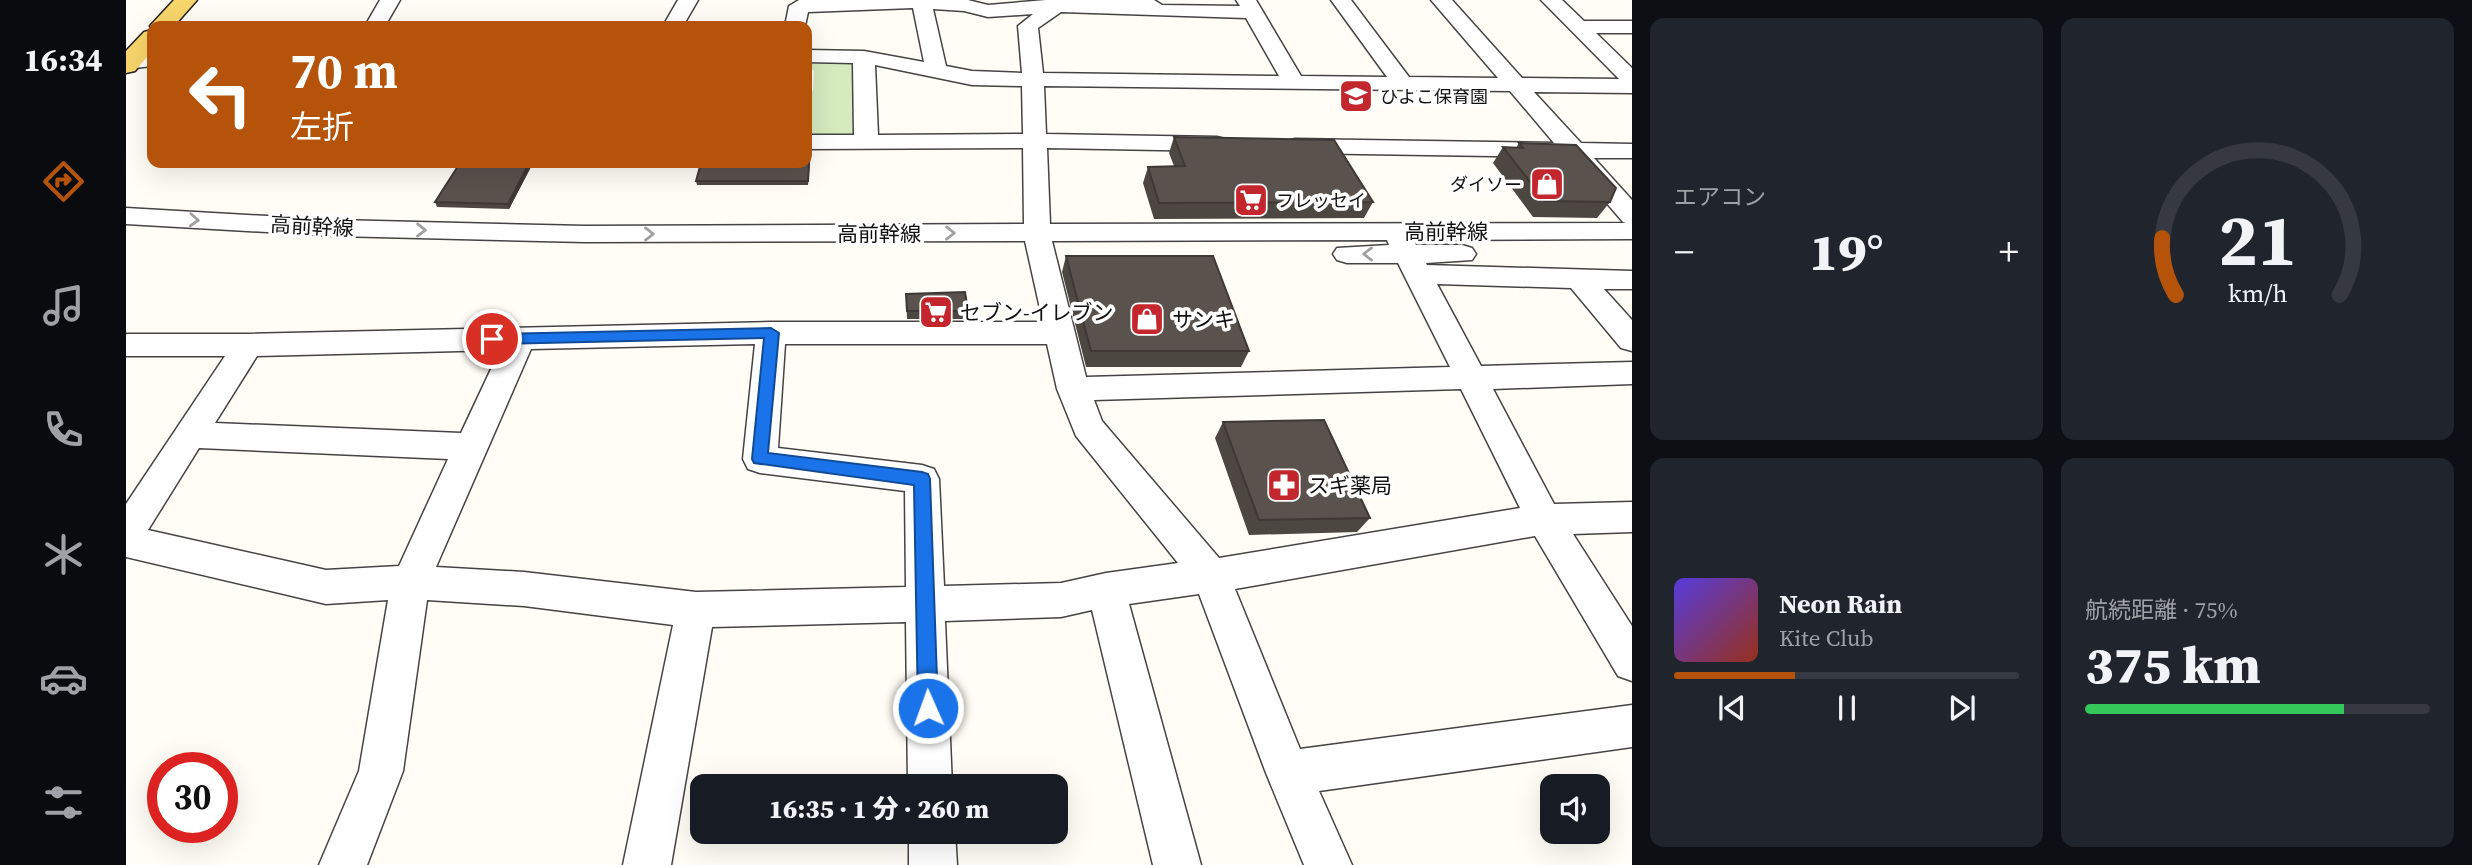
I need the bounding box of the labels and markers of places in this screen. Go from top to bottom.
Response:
school or university icon: ひよこ保育園 [1337,77,1375,115]
place label: ひよこ保育園 [1380,84,1488,109]
shop icon: ダイソー [1528,165,1566,203]
place label: ダイソー [1450,172,1522,197]
supermarket icon: フレッセイ [1232,181,1270,219]
place label: フレッセイ [1276,188,1366,213]
supermarket icon: セブン-イレブン [917,293,955,331]
place label: セブン-イレブン [960,298,1114,327]
shop icon: サンキ [1128,300,1166,338]
place label: サンキ [1172,305,1235,334]
pin [462,309,522,369]
pharmacy icon: スギ薬局 [1265,466,1303,504]
place label: スギ薬局 [1308,471,1392,500]

